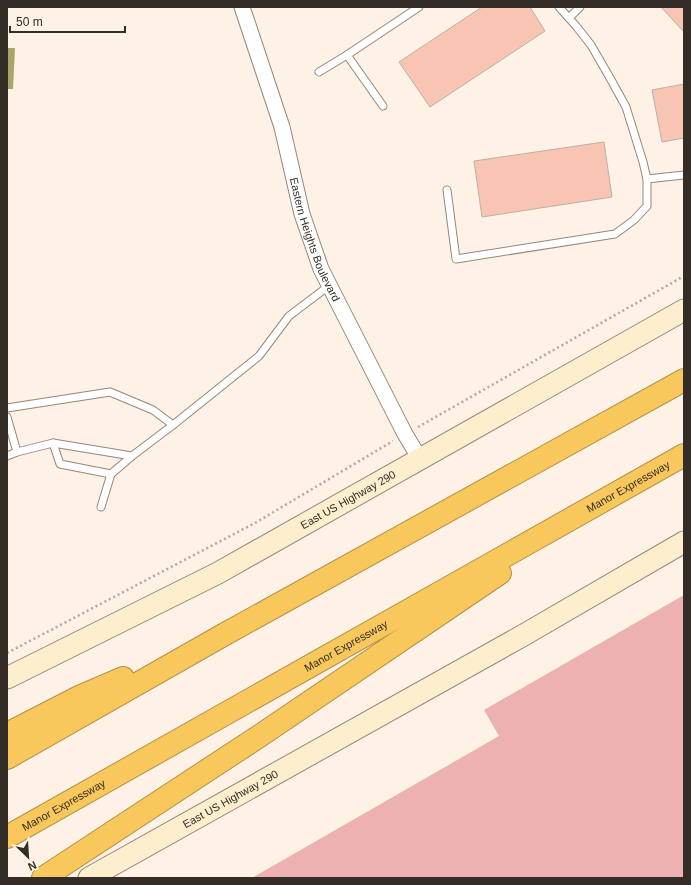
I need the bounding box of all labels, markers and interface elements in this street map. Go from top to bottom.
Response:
scale bar [10,8,125,34]
text: 50 m [16,15,43,29]
street label: Eastern Heights Boulevard [288,176,342,303]
street label: Manor Expressway [584,458,672,515]
street label: East US Highway 290 [298,468,398,531]
street label: Manor Expressway [302,617,390,674]
street label: East US Highway 290 [181,768,280,830]
street label: Manor Expressway [20,777,108,833]
north arrow [8,837,48,877]
text: N [26,859,38,873]

